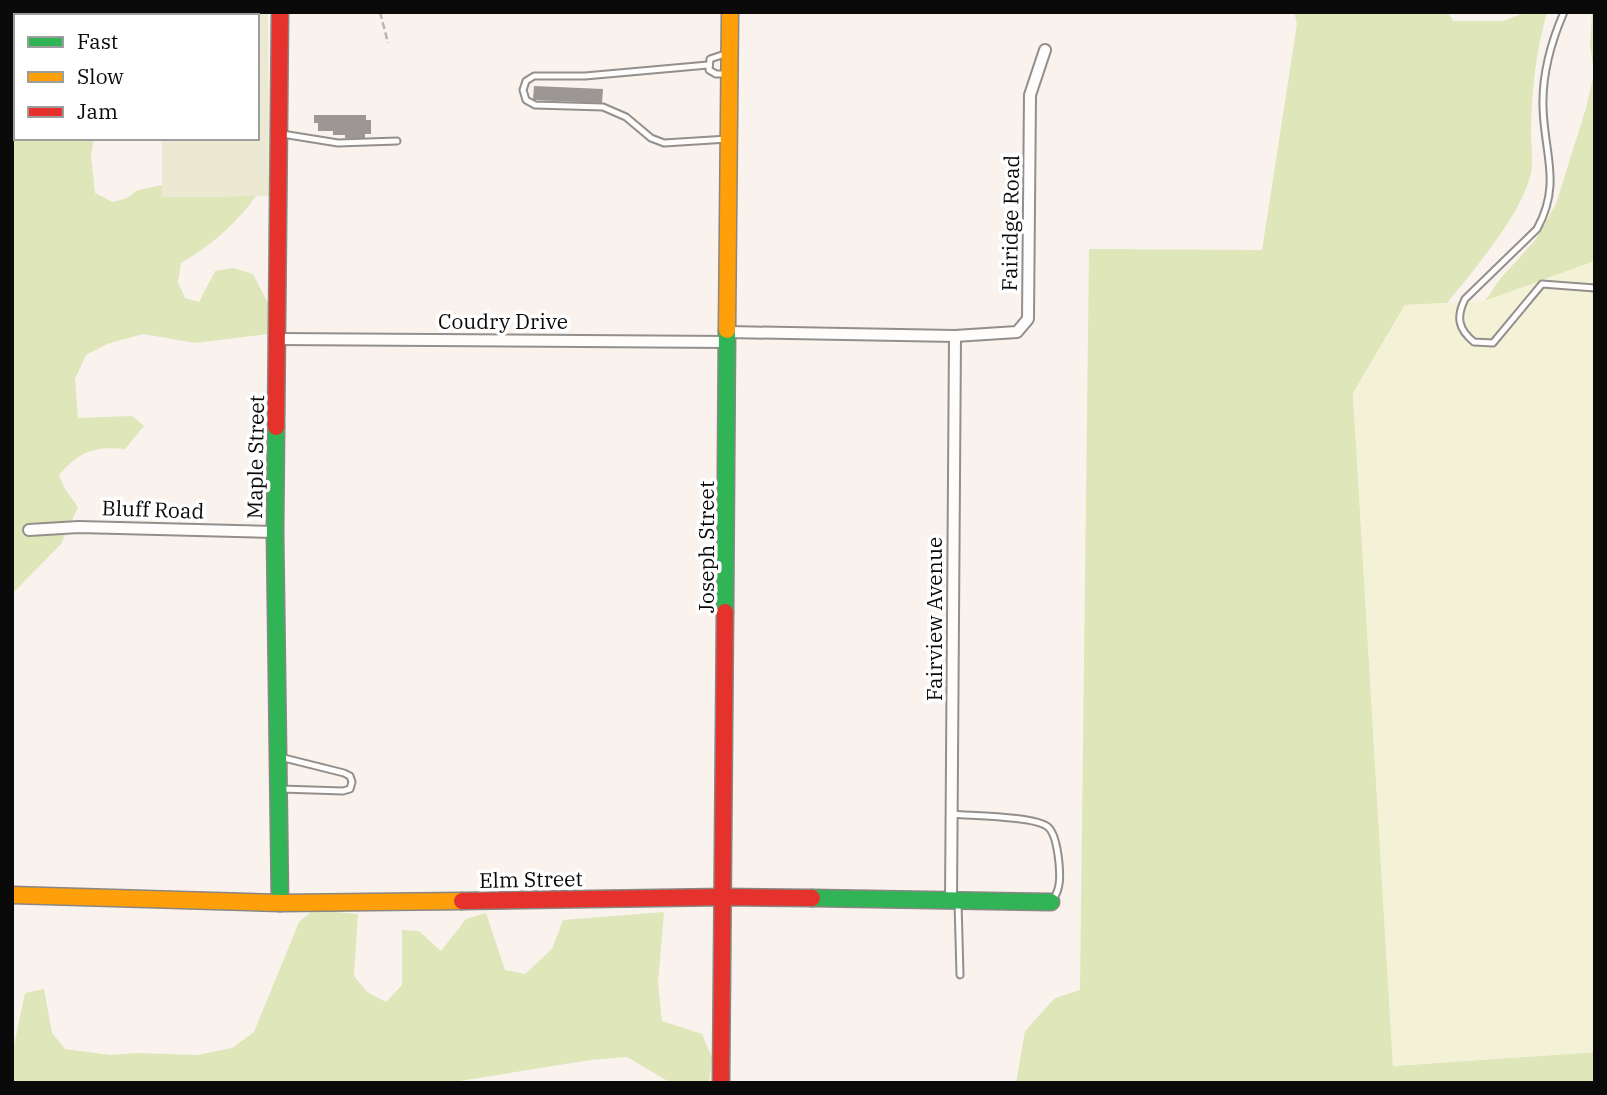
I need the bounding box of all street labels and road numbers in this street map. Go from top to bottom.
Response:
street label: Fairidge Road [995,154,1025,292]
street label: Coudry Drive [438,307,568,335]
street label: Maple Street [240,395,270,519]
street label: Joseph Street [692,481,720,613]
street label: Bluff Road [101,493,205,525]
street label: Fairview Avenue [920,537,948,701]
street label: Elm Street [479,864,583,894]

